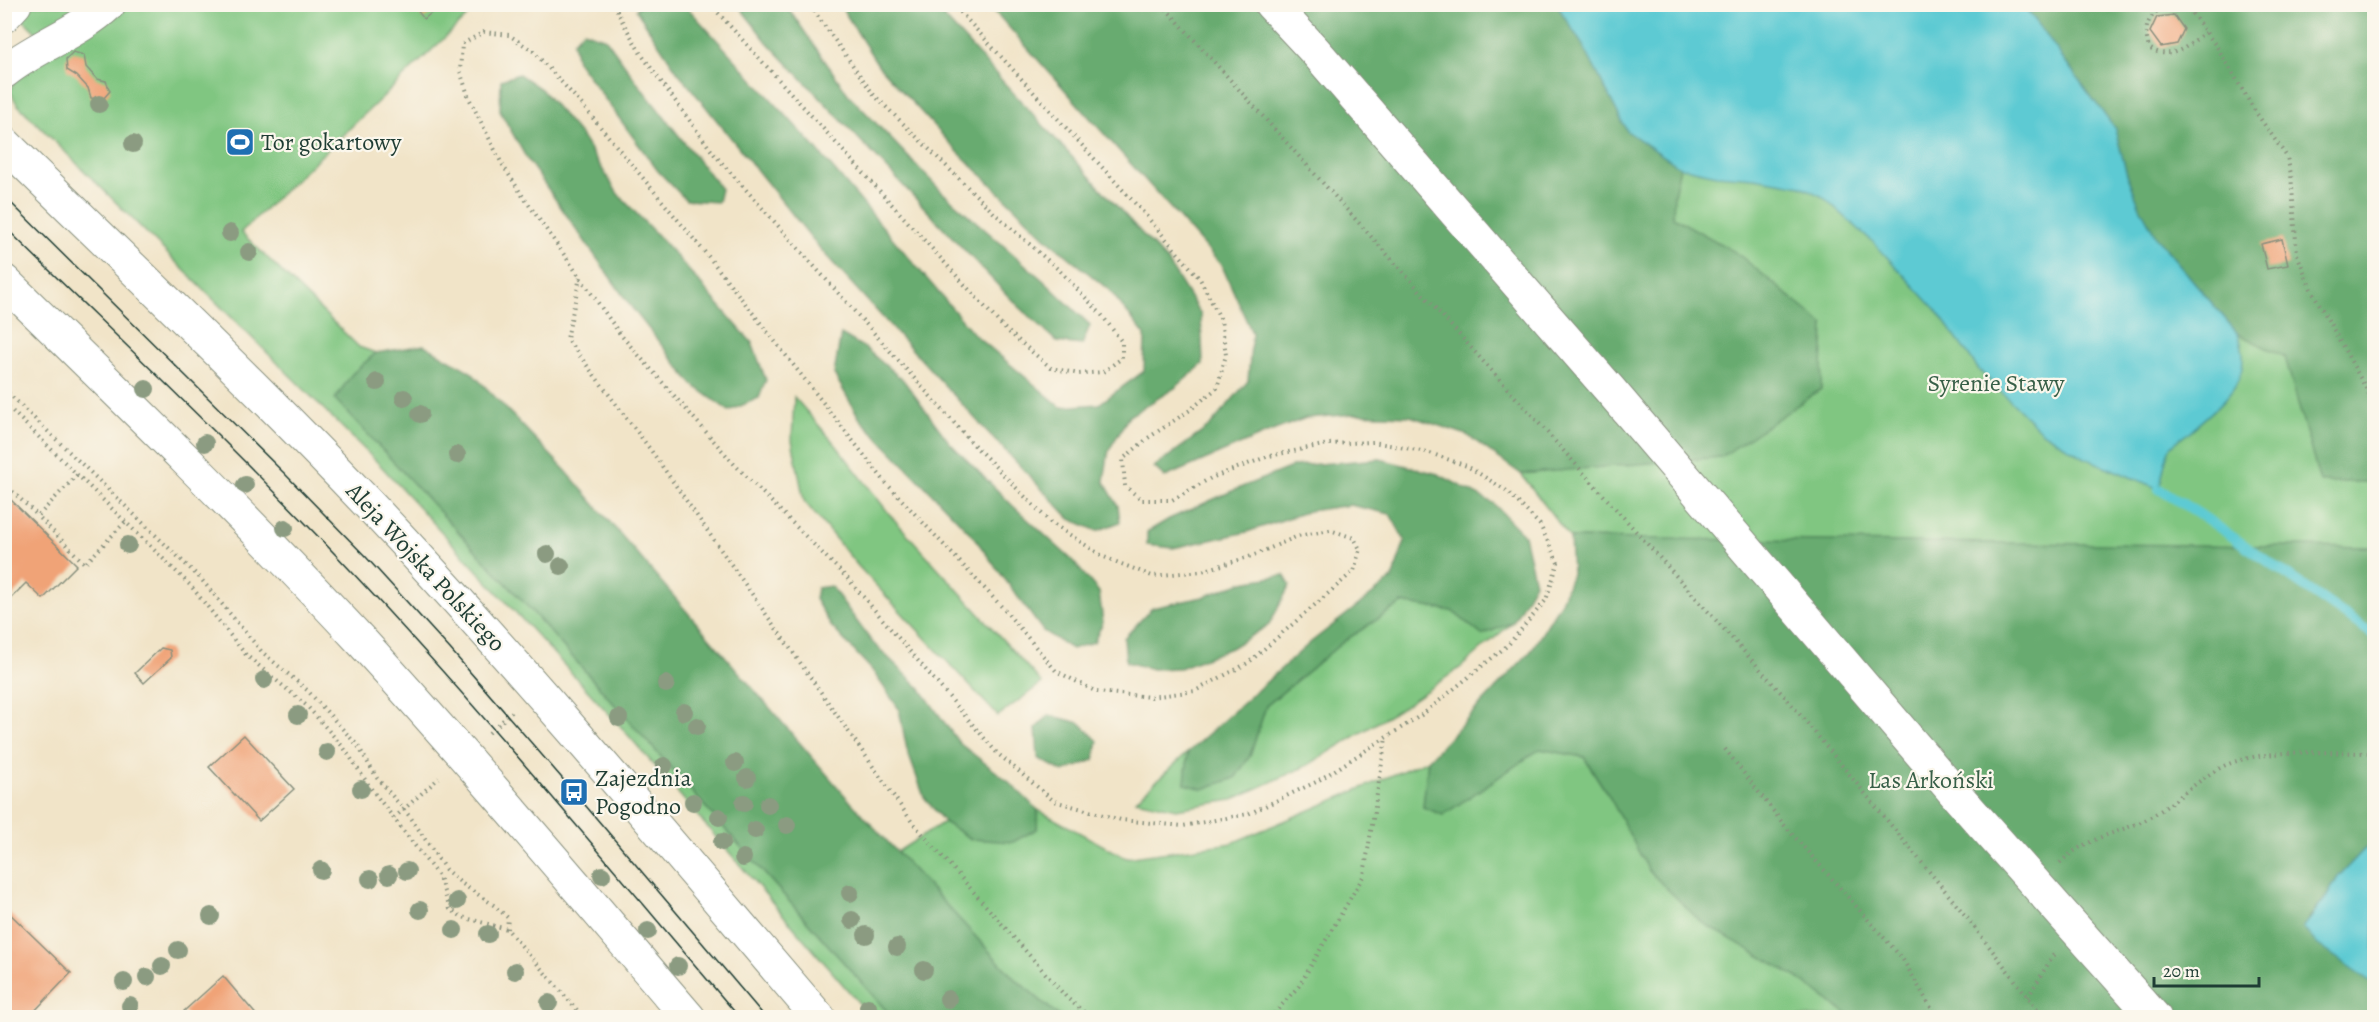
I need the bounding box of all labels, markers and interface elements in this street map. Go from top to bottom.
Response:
sports icon: Tor gokartowy [224,126,256,158]
place label: Tor gokartowy [261,126,402,158]
park label: Syrenie Stawy [1927,367,2065,399]
street label: Aleja Wojska Polskiego [338,475,513,659]
place label: Zajezdnia Pogodno [595,762,692,822]
park label: Las Arkoński [1868,764,1994,796]
bus stop icon: Zajezdnia Pogodno [558,776,590,808]
scale bar [2154,950,2259,988]
text: 20 m [2163,959,2200,983]

